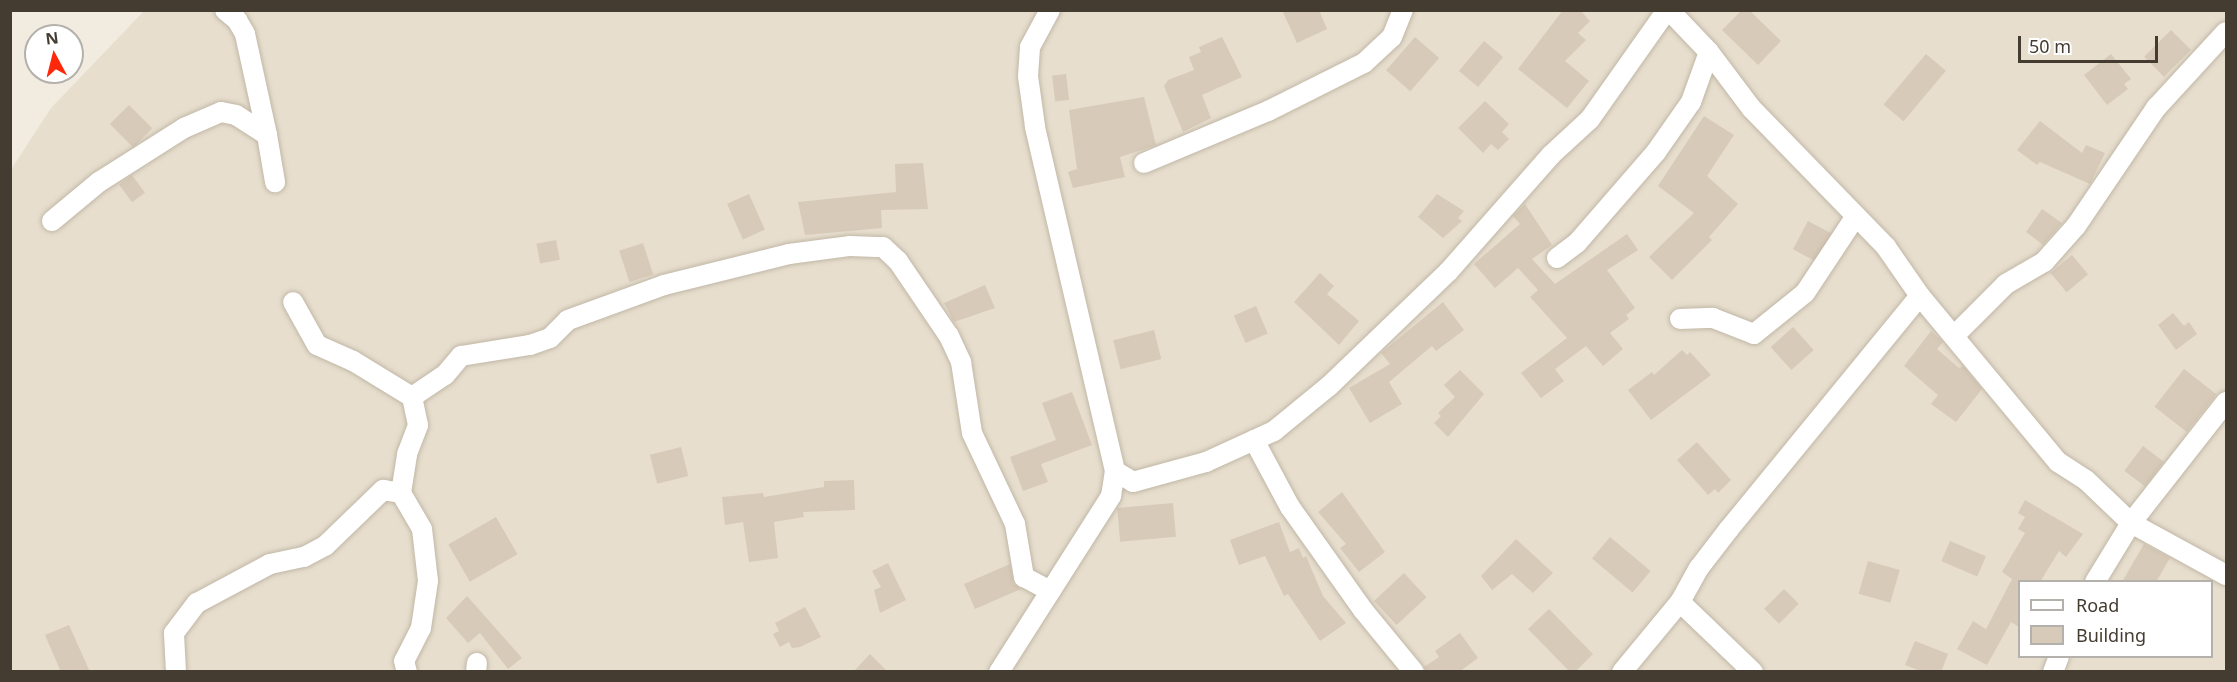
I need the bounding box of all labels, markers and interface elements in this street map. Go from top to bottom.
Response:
north arrow [24,24,84,84]
scale bar [2021,24,2160,62]
text: N [44,26,60,50]
text: 50 m [2029,34,2071,58]
legend [2018,580,2213,658]
text: Road [2076,593,2119,617]
text: Building [2076,623,2146,647]

